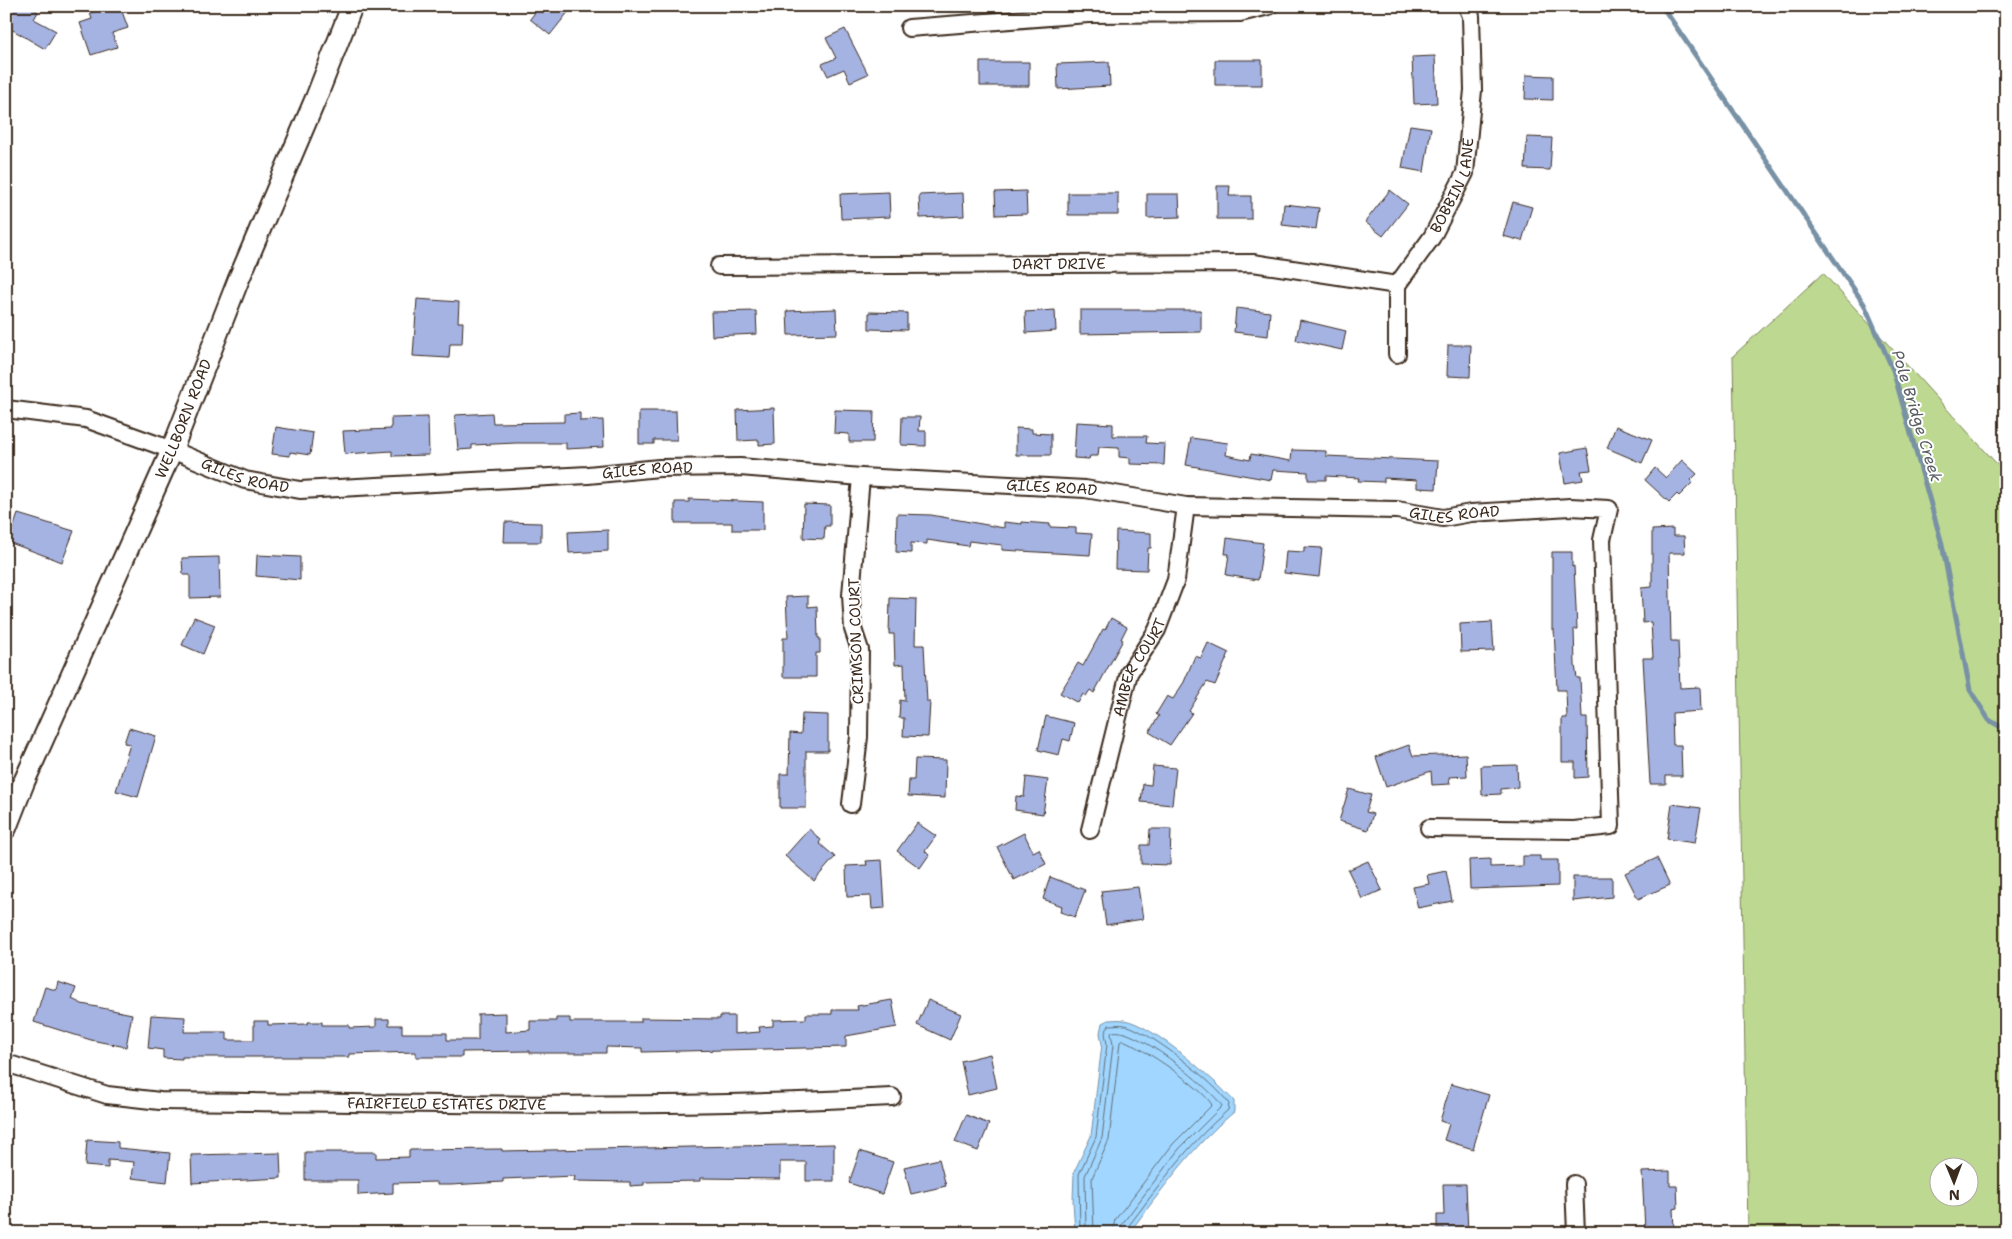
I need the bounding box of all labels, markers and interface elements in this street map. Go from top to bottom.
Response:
street label: BOBBIN LANE [1426,137,1478,237]
street label: DART DRIVE [1012,254,1106,274]
water label: Pole Bridge Creek [1887,347,1947,485]
street label: WELLBORN ROAD [150,356,217,482]
street label: GILES ROAD [198,453,291,498]
street label: GILES ROAD [601,458,693,484]
street label: GILES ROAD [1006,475,1099,501]
street label: GILES ROAD [1408,501,1500,528]
street label: CRIMSON COURT [844,577,868,705]
street label: AMBER COURT [1108,615,1171,719]
street label: FAIRFIELD ESTATES DRIVE [347,1093,546,1115]
north arrow [1930,1156,1980,1206]
text: N [1949,1186,1960,1204]

